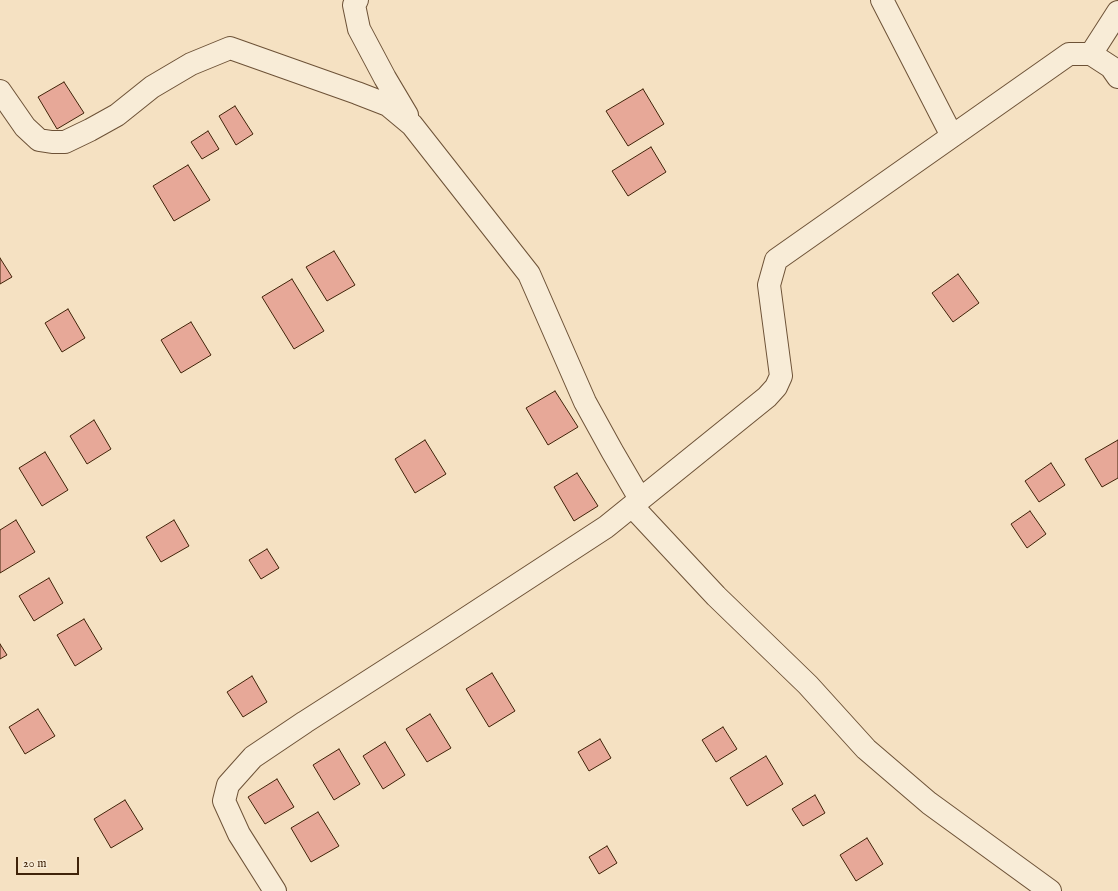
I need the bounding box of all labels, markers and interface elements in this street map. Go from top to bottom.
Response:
scale bar [18,849,81,875]
text: 20 m [23,856,46,871]

